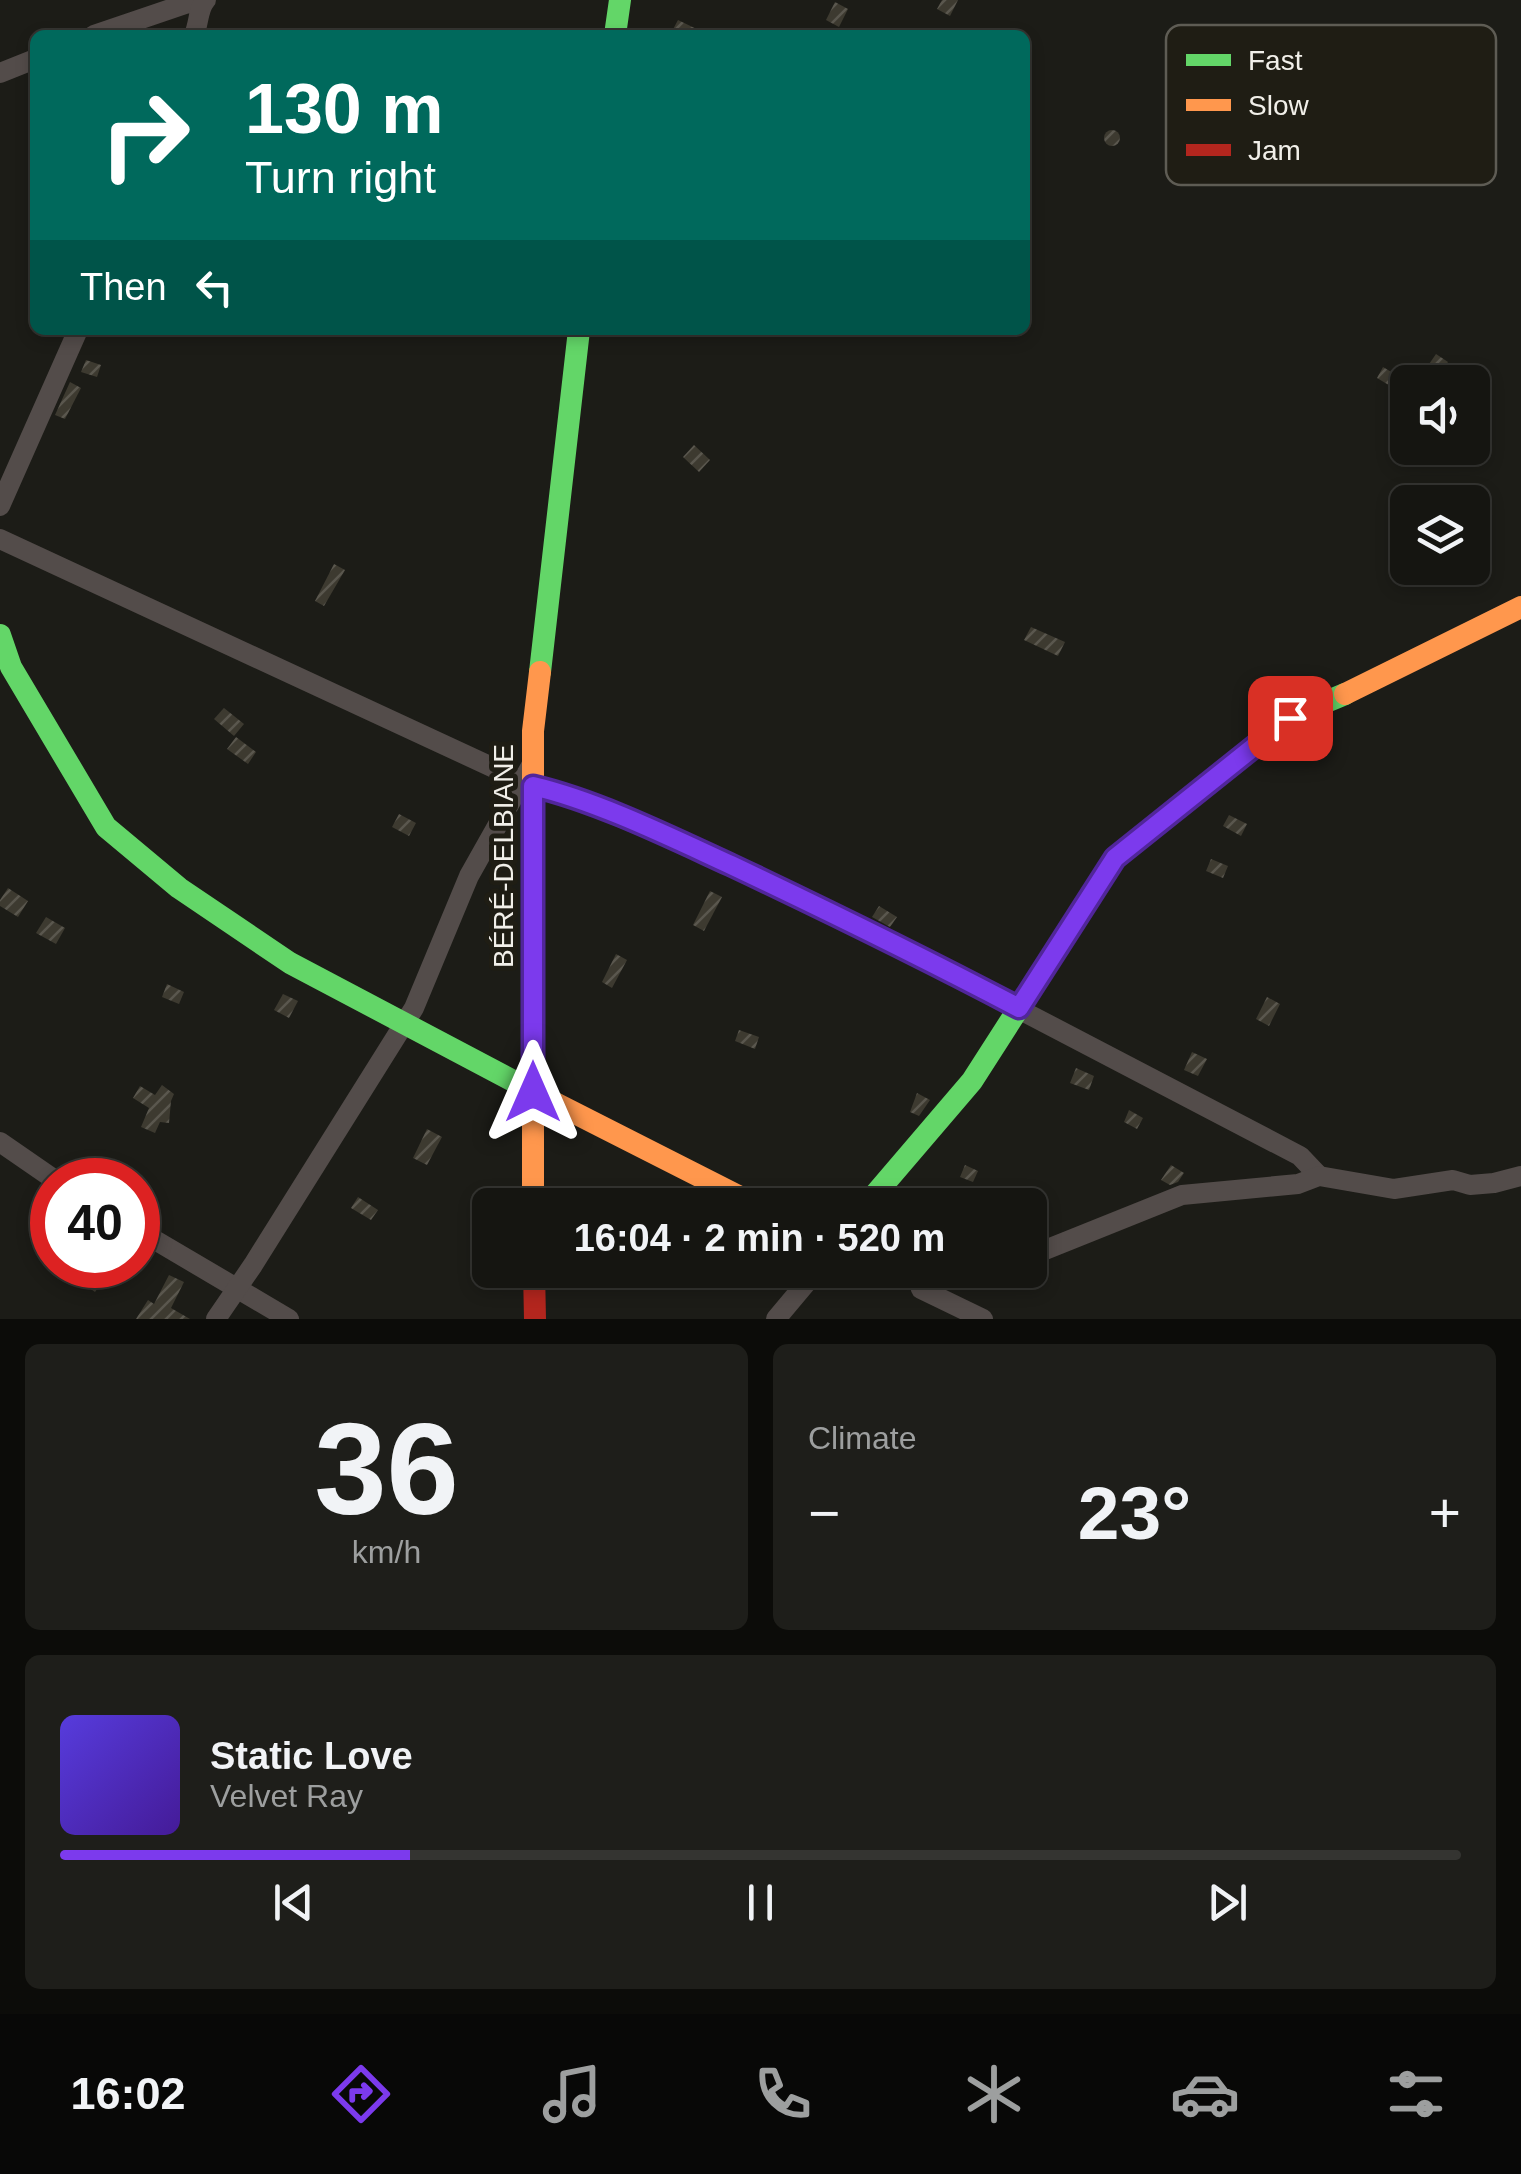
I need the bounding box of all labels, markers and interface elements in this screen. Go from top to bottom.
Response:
legend [1166,25,1496,185]
text: Fast [1248,45,1303,76]
icon: right [80,70,210,200]
text: 130 m [245,70,443,148]
text: Slow [1248,90,1309,121]
text: Jam [1248,135,1301,166]
text: Turn right [245,152,436,203]
icon: left [187,260,242,315]
text: Then [80,266,167,308]
map controls [1390,365,1490,585]
button: sound [1390,365,1490,465]
button: layers [1390,485,1490,585]
pin [1248,676,1333,761]
icon: arrive [1263,691,1318,746]
street label: BÉRÉ-DELBIANE [488,744,519,968]
position arrow [481,1040,585,1144]
speed limit sign: 40 [30,1158,160,1288]
text: 16:04 · 2 min · 520 m [574,1217,945,1259]
text: 36 [314,1396,459,1542]
text: Climate [808,1420,916,1456]
text: 23° [1078,1471,1191,1555]
text: − [808,1482,840,1544]
text: + [1429,1482,1461,1544]
text: km/h [352,1534,421,1570]
text: Static Love [210,1735,413,1777]
text: Velvet Ray [210,1778,363,1814]
icon: previous [266,1875,321,1930]
icon: pause [733,1875,788,1930]
icon: next [1200,1875,1255,1930]
icon: directions [326,2059,396,2129]
icon: music [537,2059,607,2129]
icon: phone [748,2059,818,2129]
icon: climate [959,2059,1029,2129]
icon: car [1170,2059,1240,2129]
icon: filters [1381,2059,1451,2129]
text: 16:02 [70,2068,186,2119]

